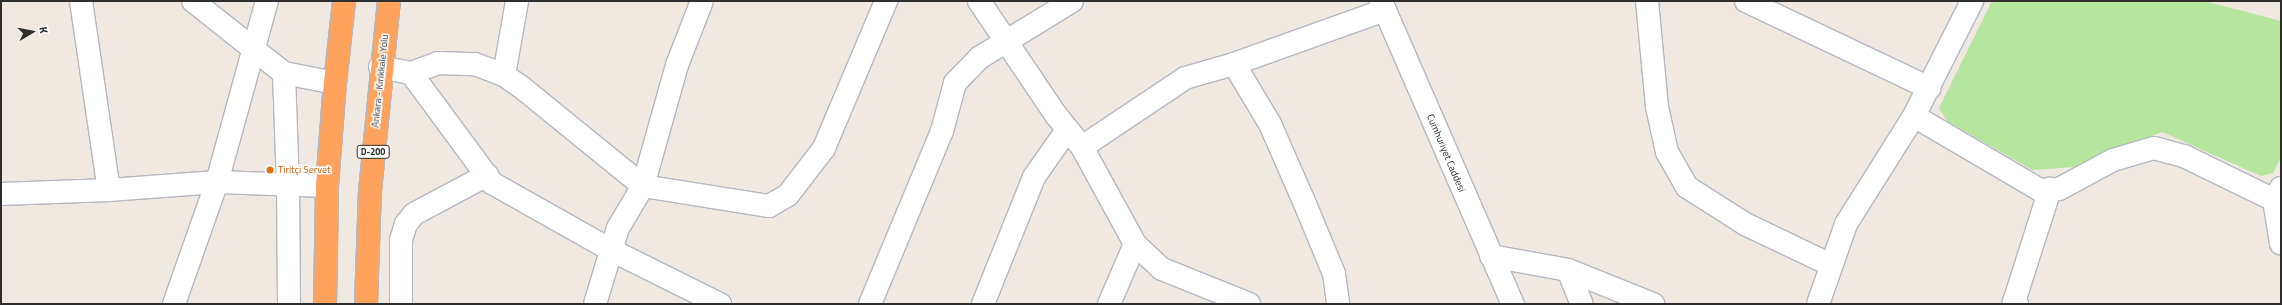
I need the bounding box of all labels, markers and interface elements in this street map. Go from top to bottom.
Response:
north arrow [12,12,52,52]
text: K [35,25,52,35]
street label: Ankara - Kırıkkale Yolu [369,34,391,128]
street label: Cumhuriyet Caddesi [1424,112,1468,194]
road number: D-200 [356,145,390,159]
place label: Tiritçi Servet [278,164,331,176]
marker: Tiritçi Servet [265,165,275,175]

